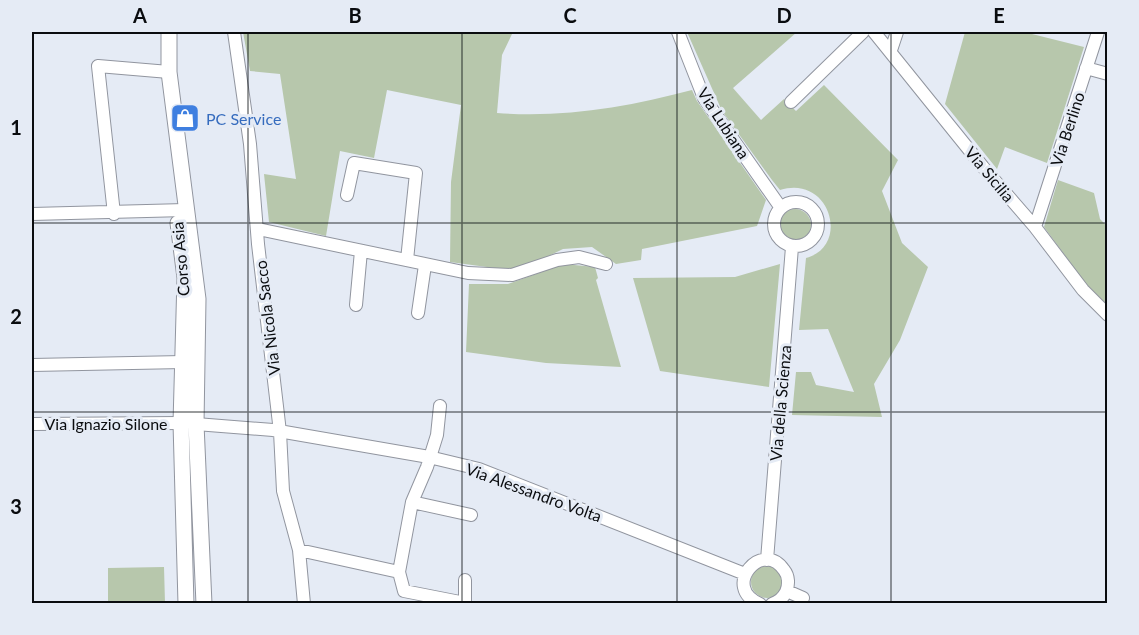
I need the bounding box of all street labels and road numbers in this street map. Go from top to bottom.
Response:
street label: Via Lubiana [694,84,754,162]
street label: Via Berlino [1046,90,1088,168]
street label: Via Sicilia [961,143,1019,205]
street label: Corso Asia [167,221,193,297]
street label: Via Nicola Sacco [251,259,283,377]
street label: Via della Scienza [765,344,795,462]
street label: Via Ignazio Silone [44,414,168,433]
street label: Via Alessandro Volta [463,459,605,525]

